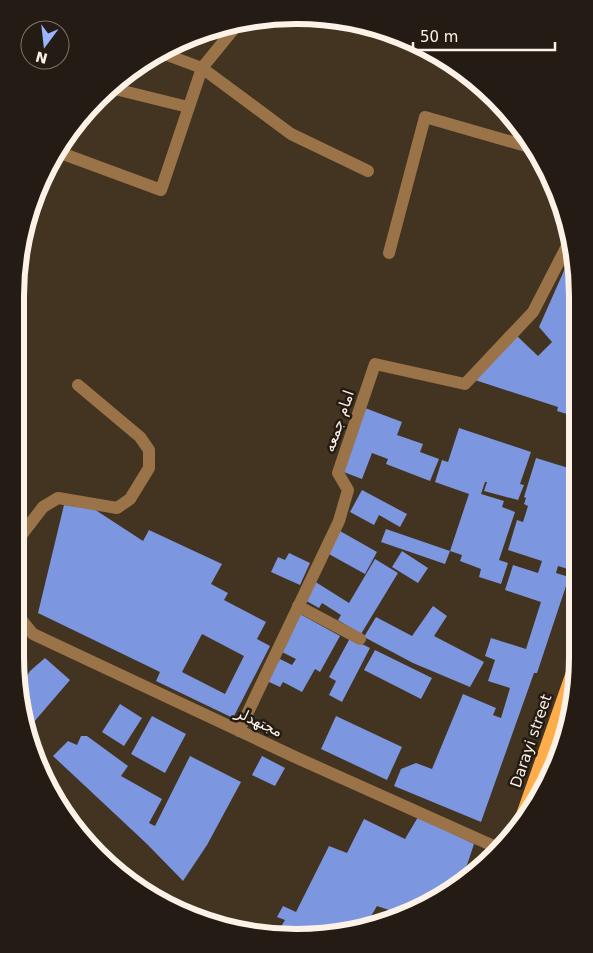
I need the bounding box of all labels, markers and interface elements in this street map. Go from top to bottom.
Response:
north arrow [20,20,70,70]
scale bar [413,20,556,52]
text: 50 m [420,28,458,46]
text: N [34,48,49,67]
street label: امام جمعه [320,388,358,454]
street label: Darayi street [507,692,555,790]
street label: مجتهدلر [232,703,285,741]

